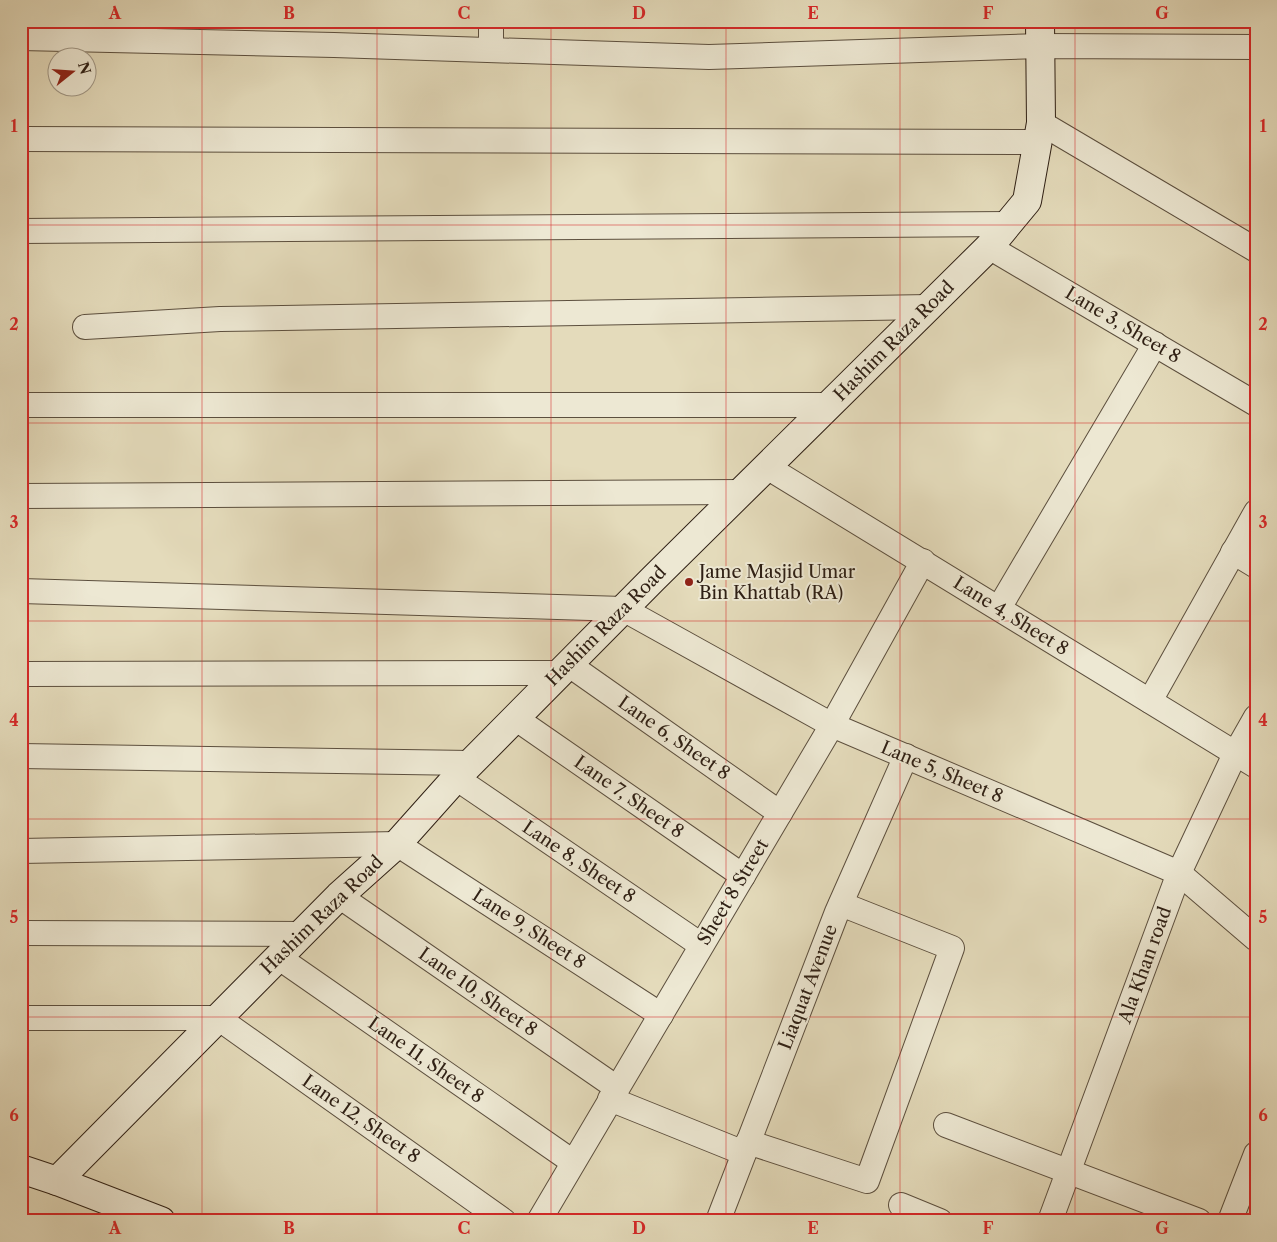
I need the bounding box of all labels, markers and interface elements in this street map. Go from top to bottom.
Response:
text: A [108,3,122,23]
text: B [283,3,295,23]
text: C [458,3,470,23]
text: D [632,3,646,23]
text: E [807,3,819,23]
text: F [983,3,994,23]
text: G [1155,3,1169,23]
north arrow [48,48,98,98]
text: N [74,60,95,77]
text: 1 [10,116,18,136]
text: 1 [1259,116,1267,136]
street label: Hashim Raza Road [829,276,959,406]
street label: Lane 3, Sheet 8 [1061,282,1185,368]
text: 2 [9,314,19,334]
text: 2 [1258,314,1268,334]
text: 3 [9,512,19,532]
text: 3 [1258,512,1268,532]
street label: Hashim Raza Road [541,561,671,691]
place label: Jame Masjid Umar Bin Khattab (RA) [696,561,856,604]
street label: Lane 4, Sheet 8 [949,572,1073,660]
marker: Jame Masjid Umar Bin Khattab (RA) [683,576,695,588]
street label: Lane 6, Sheet 8 [614,691,734,785]
text: 4 [9,710,19,730]
text: 4 [1258,710,1268,730]
street label: Lane 5, Sheet 8 [878,736,1006,808]
street label: Lane 7, Sheet 8 [570,751,688,843]
street label: Lane 8, Sheet 8 [518,816,640,908]
street label: Sheet 8 Street [693,834,774,949]
street label: Hashim Raza Road [256,851,388,979]
street label: Lane 9, Sheet 8 [468,884,590,974]
street label: Ala Khan road [1113,904,1176,1027]
text: 5 [10,907,19,927]
text: 5 [1259,907,1268,927]
street label: Liaquat Avenue [774,921,842,1053]
street label: Lane 10, Sheet 8 [414,943,542,1041]
street label: Lane 11, Sheet 8 [364,1012,488,1108]
street label: Lane 12, Sheet 8 [298,1070,424,1168]
text: 6 [9,1105,19,1125]
text: 6 [1258,1105,1268,1125]
text: A [108,1218,122,1238]
text: B [283,1218,295,1238]
text: C [458,1218,470,1238]
text: D [632,1218,646,1238]
text: E [807,1218,819,1238]
text: F [983,1218,994,1238]
text: G [1155,1218,1169,1238]

